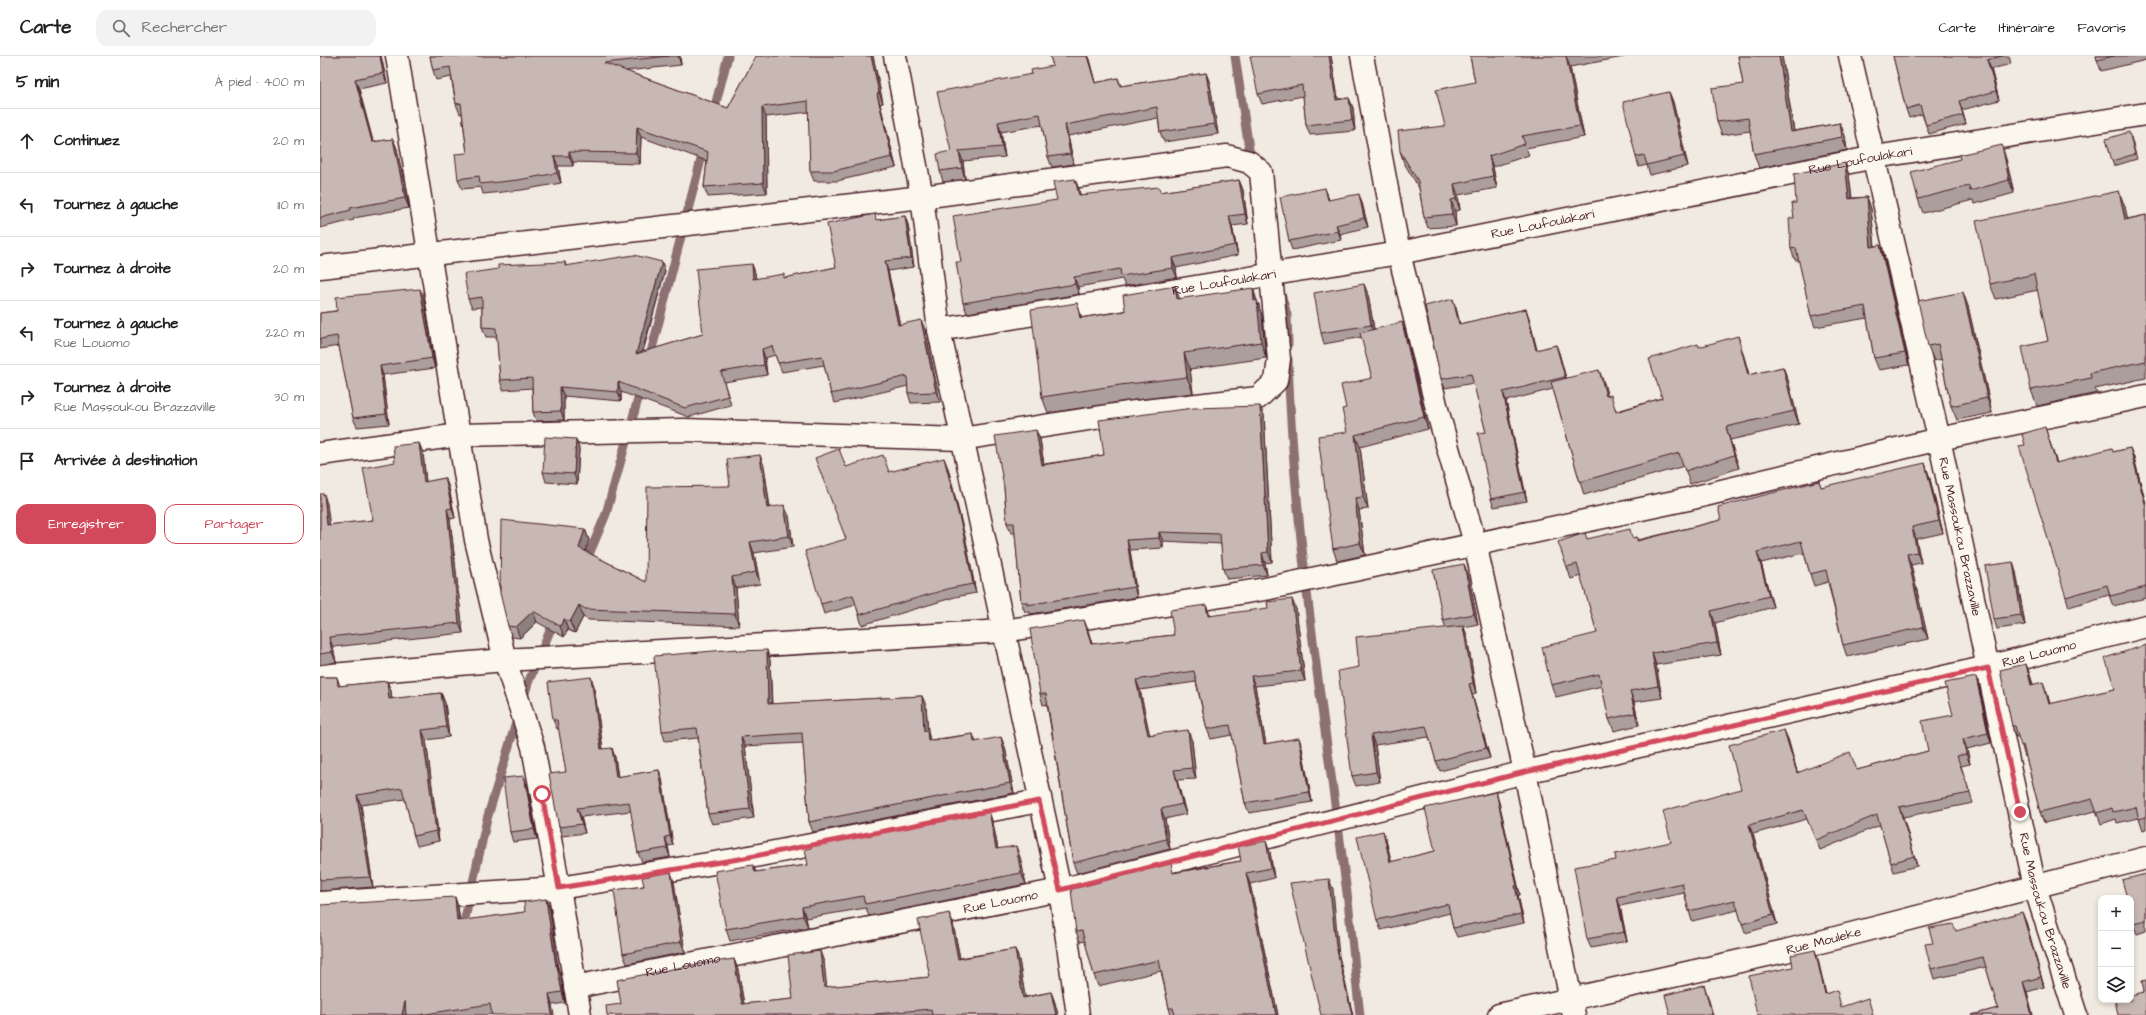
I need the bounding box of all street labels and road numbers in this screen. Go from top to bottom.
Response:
street label: Rue Loufoulakari [1807,142,1914,179]
street label: Rue Loufoulakari [1489,205,1596,243]
street label: Rue Loufoulakari [1171,265,1277,300]
street label: Rue Massoukou Brazzaville [1934,455,1986,618]
street label: Rue Louomo [2000,635,2079,672]
street label: Rue Massoukou Brazzaville [2015,831,2076,991]
street label: Rue Louomo [962,885,1040,918]
street label: Rue Mouleke [1784,923,1863,959]
street label: Rue Louomo [644,949,722,982]

